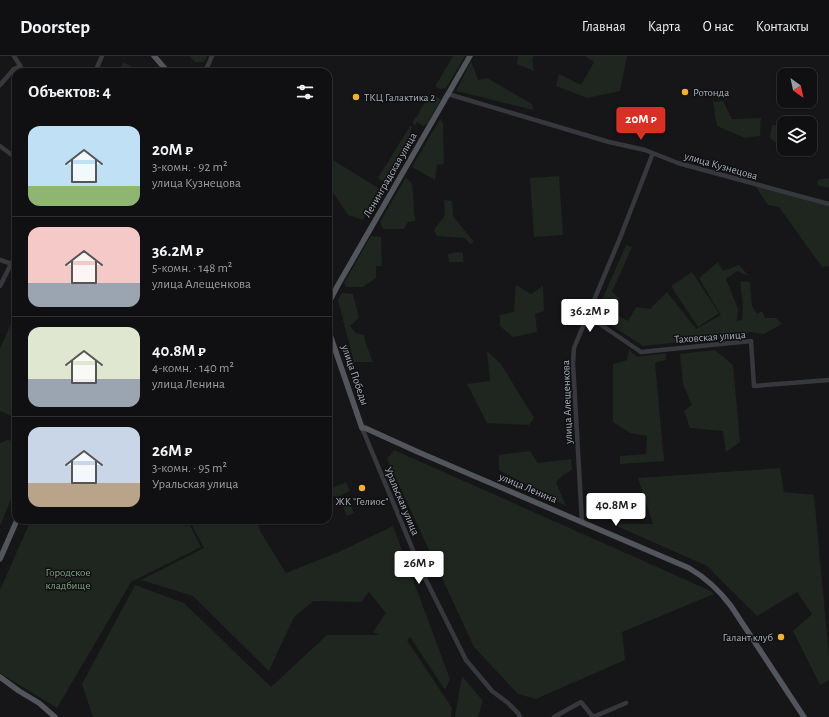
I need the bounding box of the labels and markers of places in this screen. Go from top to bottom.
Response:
marker: Ротонда [680,87,690,97]
place label: Ротонда [693,87,729,98]
marker: ТКЦ Галактика 2 [351,92,361,102]
place label: ТКЦ Галактика 2 [364,92,435,103]
pin: 20M ₽ [613,107,669,141]
pin: 36.2M ₽ [553,299,627,333]
marker: ЖК "Гелиос" [357,483,367,493]
pin: 40.8M ₽ [579,493,653,527]
place label: ЖК "Гелиос" [336,496,388,507]
pin: 26M ₽ [391,551,447,585]
place label: Галант клуб [722,632,773,643]
marker: Галант клуб [776,632,786,642]

